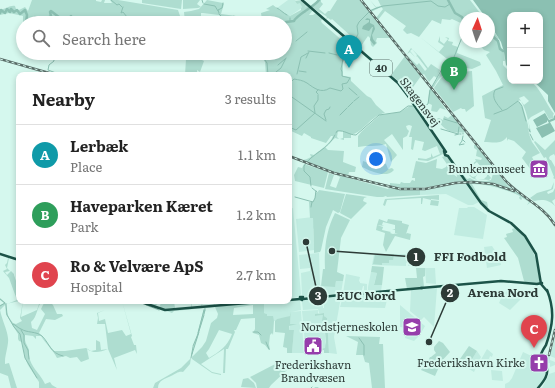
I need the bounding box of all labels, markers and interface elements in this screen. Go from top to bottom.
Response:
north arrow [459,12,495,48]
map controls [507,12,543,84]
button: + [507,12,543,48]
search box [16,16,292,60]
icon: search [30,27,52,49]
text: Search here [62,27,146,50]
pin: A [336,35,362,68]
button: − [507,48,543,84]
pin: B [441,57,467,90]
road number: 40 [370,60,392,76]
street label: Skagensvej [397,73,445,129]
text: Nearby [32,86,95,111]
text: 3 results [225,89,276,108]
text: Lerbæk [70,134,128,157]
text: A [40,145,50,164]
text: 1.1 km [238,145,276,164]
your location [366,149,386,169]
text: Place [70,157,102,176]
museum icon: Bunkermuseet [528,158,550,180]
place label: Bunkermuseet [448,160,526,176]
text: Haveparken Kæret [70,194,213,217]
text: B [41,205,49,224]
text: 1.2 km [237,205,276,224]
text: Park [70,217,99,236]
callout: FFI Fodbold [406,245,514,269]
text: 1 [414,247,419,265]
text: FFI Fodbold [434,247,506,265]
text: Ro & Velvære ApS [70,254,203,277]
text: C [40,265,50,284]
text: 2.7 km [236,265,276,284]
text: Hospital [70,277,123,296]
callout: Arena Nord [440,281,547,305]
text: 2 [447,283,454,301]
text: Arena Nord [468,283,539,301]
callout: EUC Nord [308,284,404,308]
text: 3 [315,286,322,304]
text: EUC Nord [336,286,396,304]
pin: C [521,315,547,348]
school or university icon: Nordstjerneskolen [401,316,423,338]
place label: Nordstjerneskolen [301,318,398,334]
public building icon: Frederikshavn Brandvæsen [302,335,324,357]
church icon: Frederikshavn Kirke [528,352,550,374]
place label: Frederikshavn Kirke [417,354,525,370]
place label: Frederikshavn Brandvæsen [275,356,351,385]

